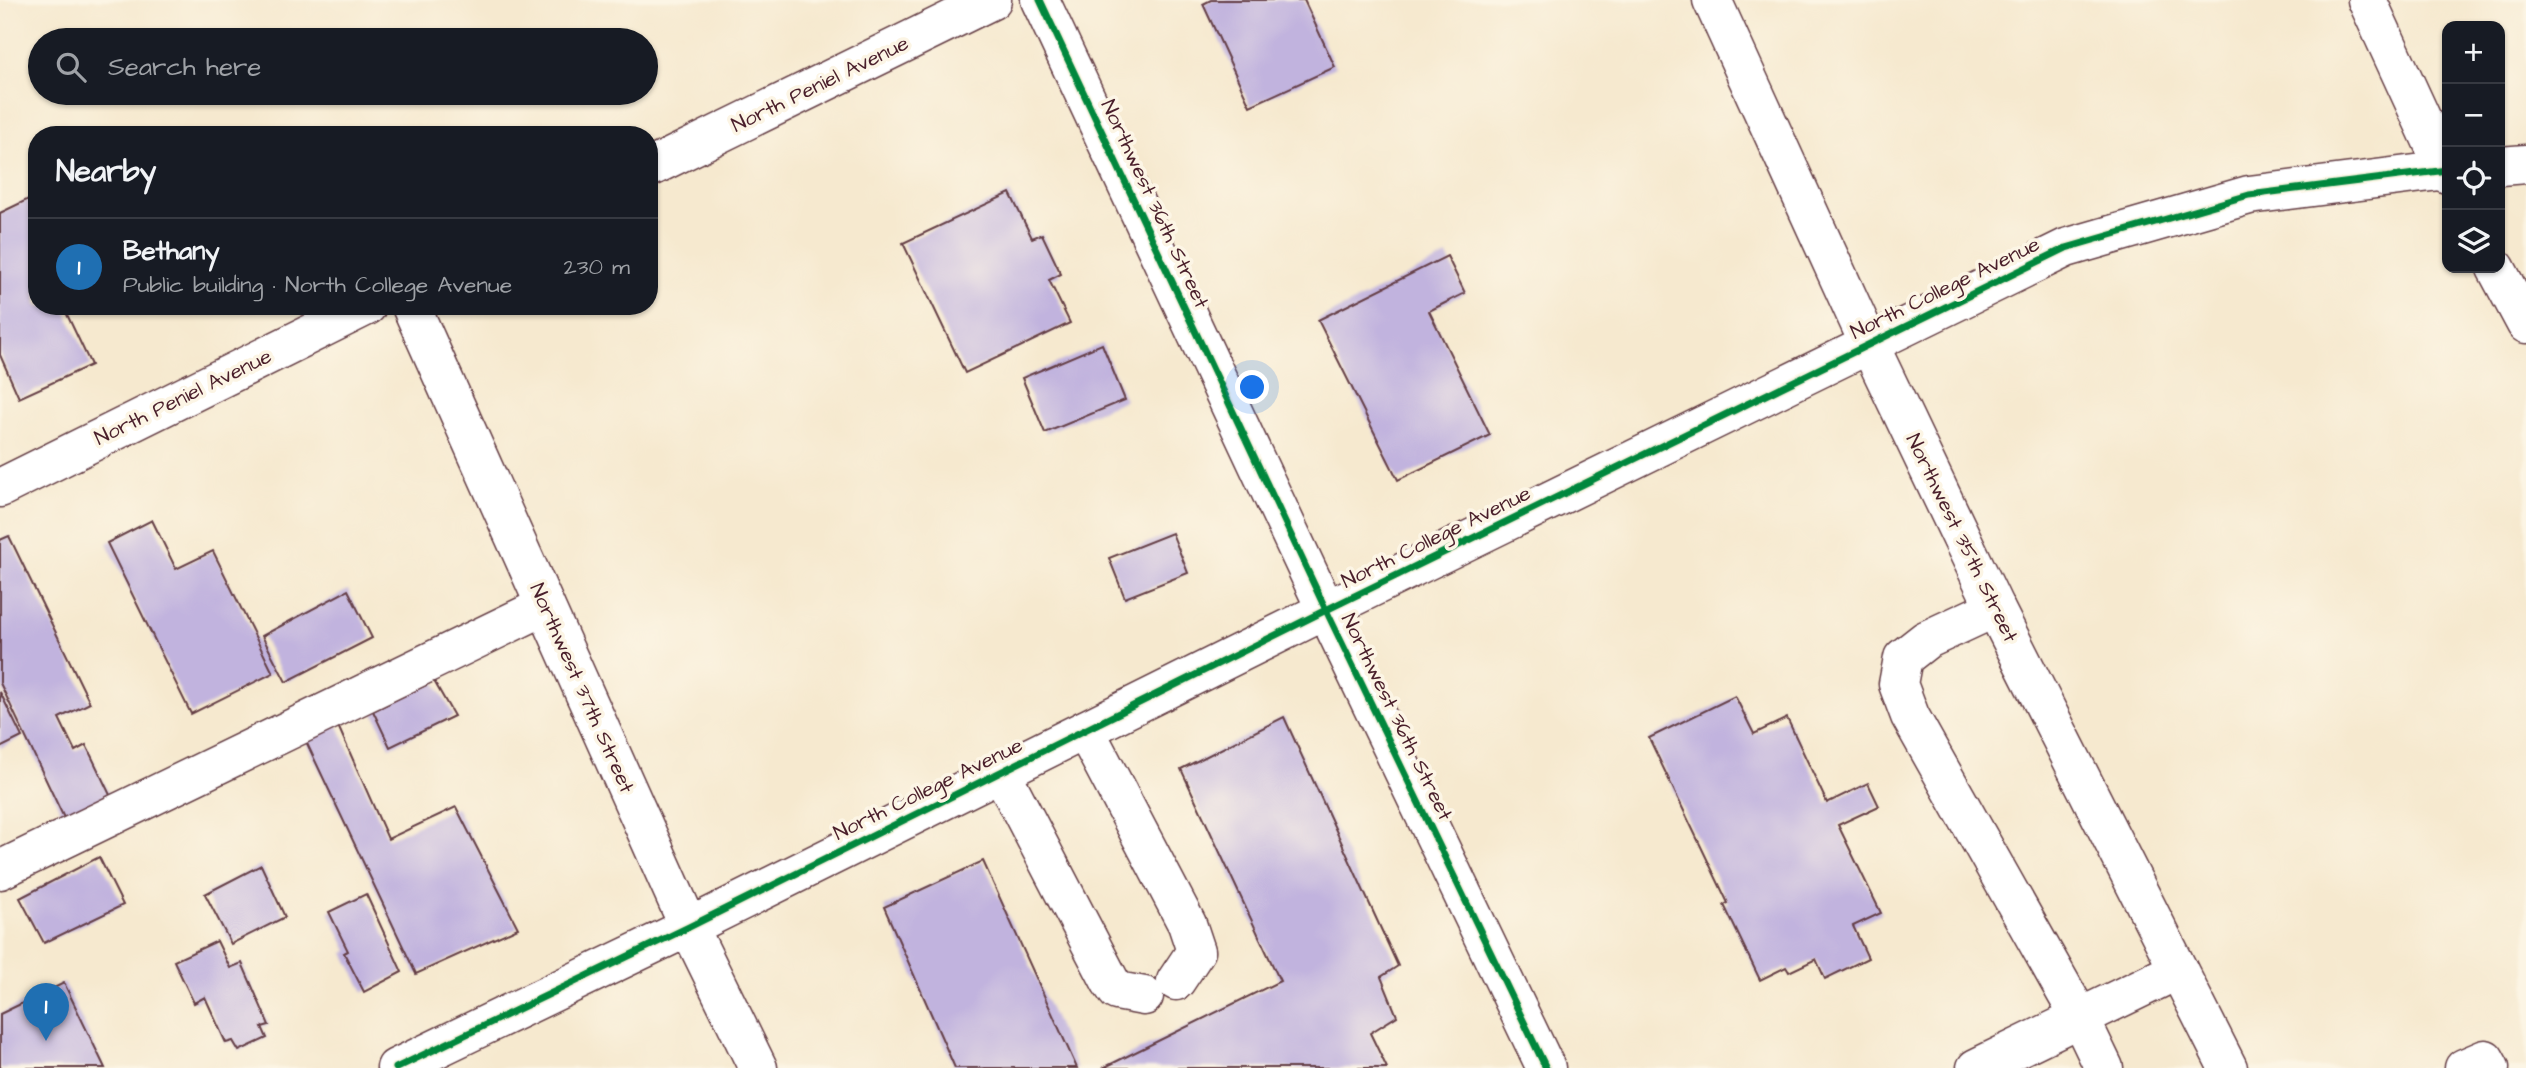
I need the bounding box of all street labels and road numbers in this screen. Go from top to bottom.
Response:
street label: North Peniel Avenue [727,29,913,139]
street label: Northwest 36th Street [1094,95,1216,314]
street label: North College Avenue [1845,230,2045,348]
street label: North Peniel Avenue [90,342,276,452]
street label: Northwest 35th Street [1899,429,2025,648]
street label: North College Avenue [1336,479,1536,597]
street label: Northwest 37th Street [523,578,642,798]
street label: Northwest 36th Street [1334,609,1460,826]
street label: North College Avenue [828,731,1028,849]

